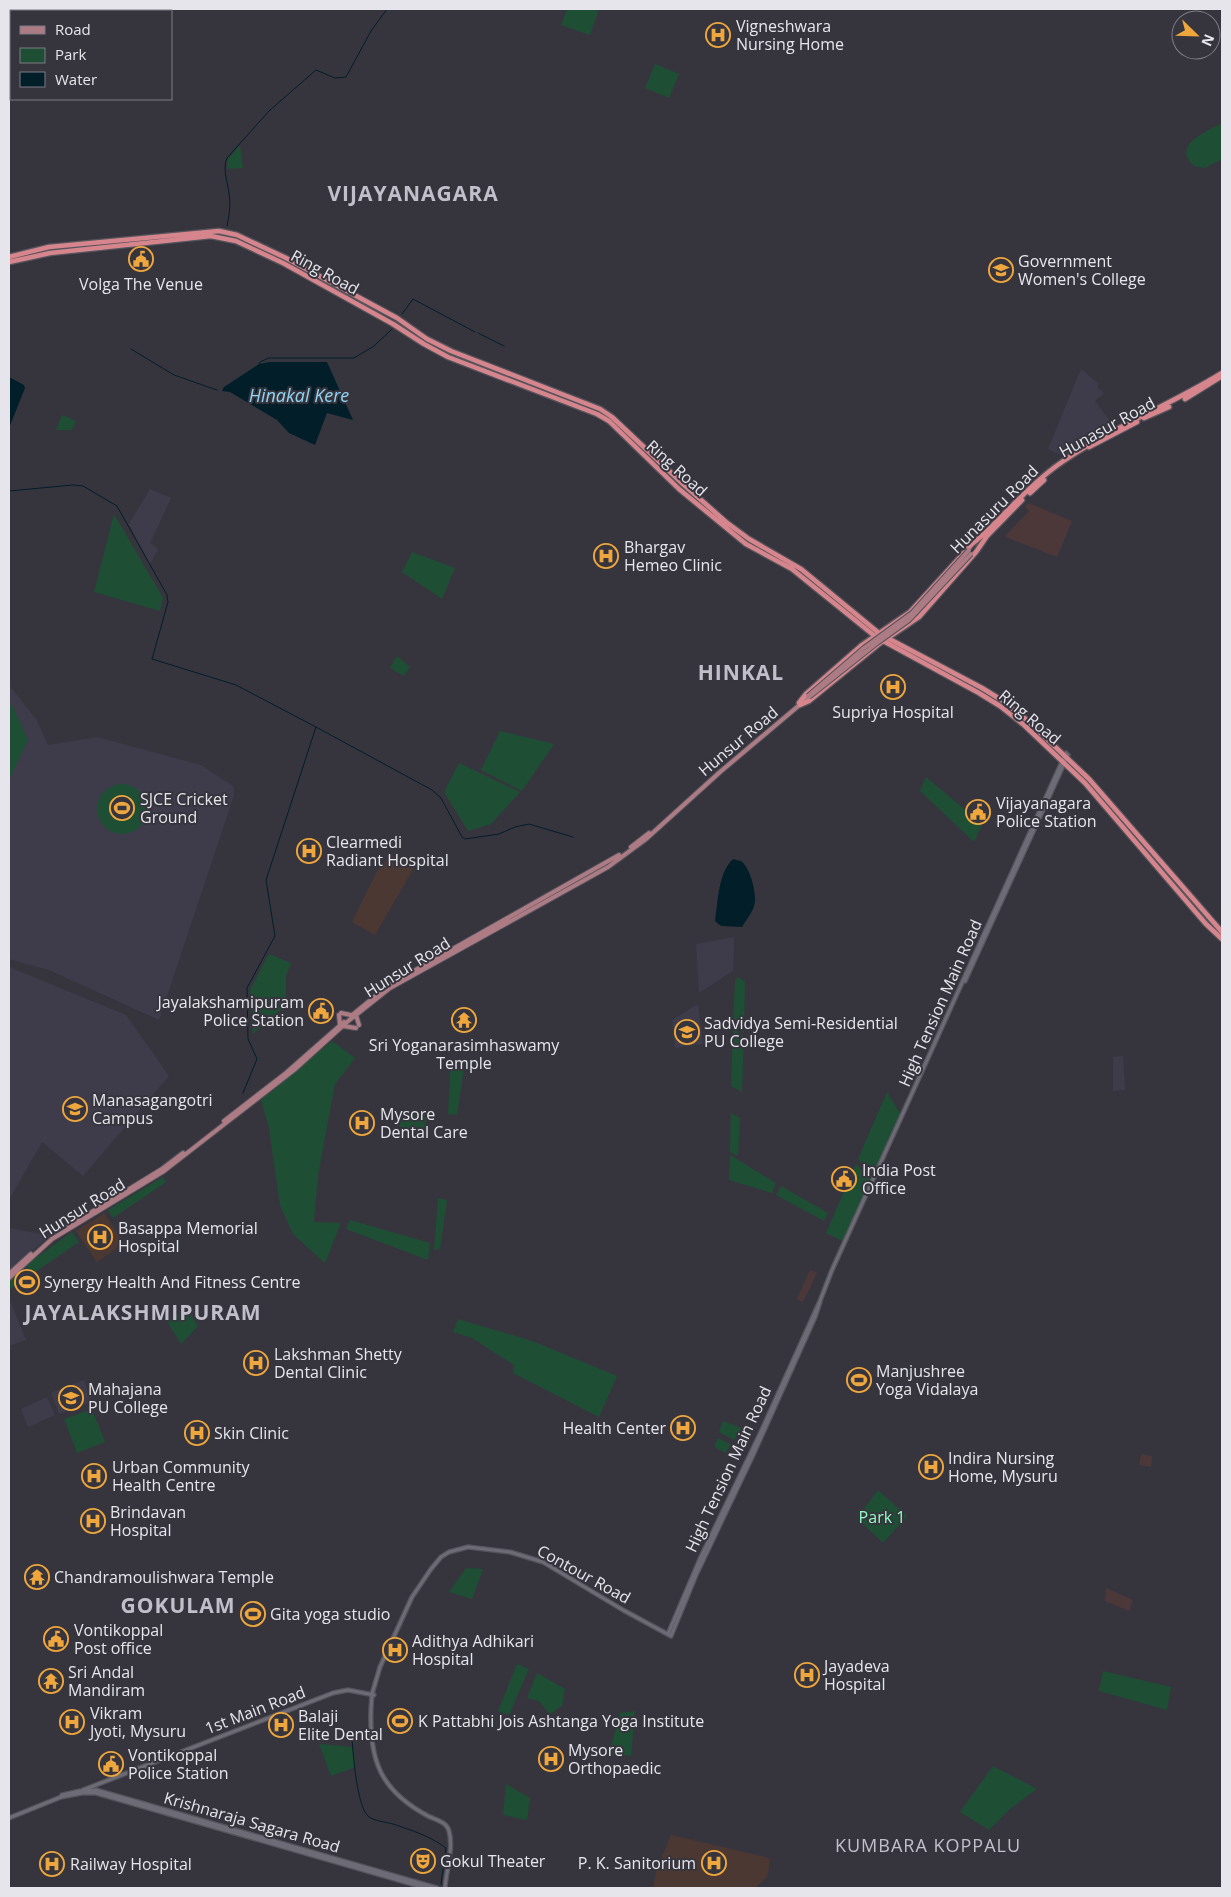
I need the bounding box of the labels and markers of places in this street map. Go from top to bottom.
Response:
place label: Vigneshwara Nursing Home [736,15,844,55]
hospital icon: Vigneshwara Nursing Home [705,22,731,48]
public building icon: Volga The Venue [128,246,154,272]
place label: Government Women's College [1018,250,1146,290]
school or university icon: Government Women's College [988,257,1014,283]
place label: Volga The Venue [79,273,203,295]
place label: Bhargav Hemeo Clinic [624,536,722,576]
hospital icon: Bhargav Hemeo Clinic [593,543,619,569]
hospital icon: Supriya Hospital [880,674,906,700]
place label: Supriya Hospital [832,701,954,723]
place label: SJCE Cricket Ground [140,788,228,828]
place label: Vijayanagara Police Station [996,792,1097,832]
sports icon: SJCE Cricket Ground [109,795,135,821]
public building icon: Vijayanagara Police Station [965,799,991,825]
place label: Clearmedi Radiant Hospital [326,831,449,871]
hospital icon: Clearmedi Radiant Hospital [296,838,322,864]
place label: Jayalakshamipuram Police Station [156,991,304,1031]
public building icon: Jayalakshamipuram Police Station [308,998,334,1024]
temple icon: Sri Yoganarasimhaswamy Temple [451,1007,477,1033]
place label: Sadvidya Semi-Residential PU College [704,1012,898,1052]
school or university icon: Sadvidya Semi-Residential PU College [674,1019,700,1045]
place label: Sri Yoganarasimhaswamy Temple [369,1034,560,1074]
place label: Manasagangotri Campus [92,1089,212,1129]
school or university icon: Manasagangotri Campus [62,1096,88,1122]
place label: Mysore Dental Care [380,1103,468,1143]
hospital icon: Mysore Dental Care [349,1110,375,1136]
place label: India Post Office [862,1159,936,1199]
public building icon: India Post Office [831,1166,857,1192]
place label: Basappa Memorial Hospital [118,1217,258,1257]
hospital icon: Basappa Memorial Hospital [87,1224,113,1250]
sports icon: Synergy Health And Fitness Centre [14,1269,40,1295]
place label: Synergy Health And Fitness Centre [44,1271,301,1293]
place label: Lakshman Shetty Dental Clinic [274,1343,403,1383]
hospital icon: Lakshman Shetty Dental Clinic [243,1350,269,1376]
place label: Manjushree Yoga Vidalaya [876,1360,978,1400]
sports icon: Manjushree Yoga Vidalaya [846,1367,872,1393]
place label: Mahajana PU College [88,1378,168,1418]
school or university icon: Mahajana PU College [58,1385,84,1411]
hospital icon: Health Center [670,1415,696,1441]
place label: Health Center [563,1417,666,1439]
hospital icon: Skin Clinic [184,1420,210,1446]
place label: Skin Clinic [214,1422,289,1444]
place label: Indira Nursing Home, Mysuru [948,1447,1058,1487]
hospital icon: Indira Nursing Home, Mysuru [918,1454,944,1480]
place label: Urban Community Health Centre [112,1456,251,1496]
hospital icon: Urban Community Health Centre [81,1463,107,1489]
place label: Brindavan Hospital [110,1501,186,1541]
hospital icon: Brindavan Hospital [80,1508,106,1534]
temple icon: Chandramoulishwara Temple [24,1564,50,1590]
place label: Chandramoulishwara Temple [54,1566,274,1588]
sports icon: Gita yoga studio [240,1601,266,1627]
place label: Gita yoga studio [270,1603,390,1625]
place label: Vontikoppal Post office [74,1619,163,1659]
public building icon: Vontikoppal Post office [43,1626,69,1652]
place label: Adithya Adhikari Hospital [412,1630,534,1670]
hospital icon: Adithya Adhikari Hospital [382,1637,408,1663]
place label: Jayadeva Hospital [822,1655,890,1695]
place label: Sri Andal Mandiram [68,1661,145,1701]
hospital icon: Jayadeva Hospital [794,1662,820,1688]
temple icon: Sri Andal Mandiram [38,1668,64,1694]
place label: Vikram Jyoti, Mysuru [88,1702,186,1742]
place label: Balaji Elite Dental [298,1705,383,1745]
sports icon: K Pattabhi Jois Ashtanga Yoga Institute [387,1708,413,1734]
hospital icon: Vikram Jyoti, Mysuru [59,1709,85,1735]
place label: K Pattabhi Jois Ashtanga Yoga Institute [418,1710,704,1732]
hospital icon: Balaji Elite Dental [268,1712,294,1738]
place label: Mysore Orthopaedic [568,1739,662,1779]
place label: Vontikoppal Police Station [128,1744,229,1784]
hospital icon: Mysore Orthopaedic [538,1746,564,1772]
public building icon: Vontikoppal Police Station [98,1751,124,1777]
theatre icon: Gokul Theater [410,1848,436,1874]
place label: Gokul Theater [440,1850,546,1872]
hospital icon: P. K. Sanitorium [701,1850,727,1876]
hospital icon: Railway Hospital [39,1851,65,1877]
place label: P. K. Sanitorium [578,1852,696,1874]
place label: Railway Hospital [70,1853,192,1875]

